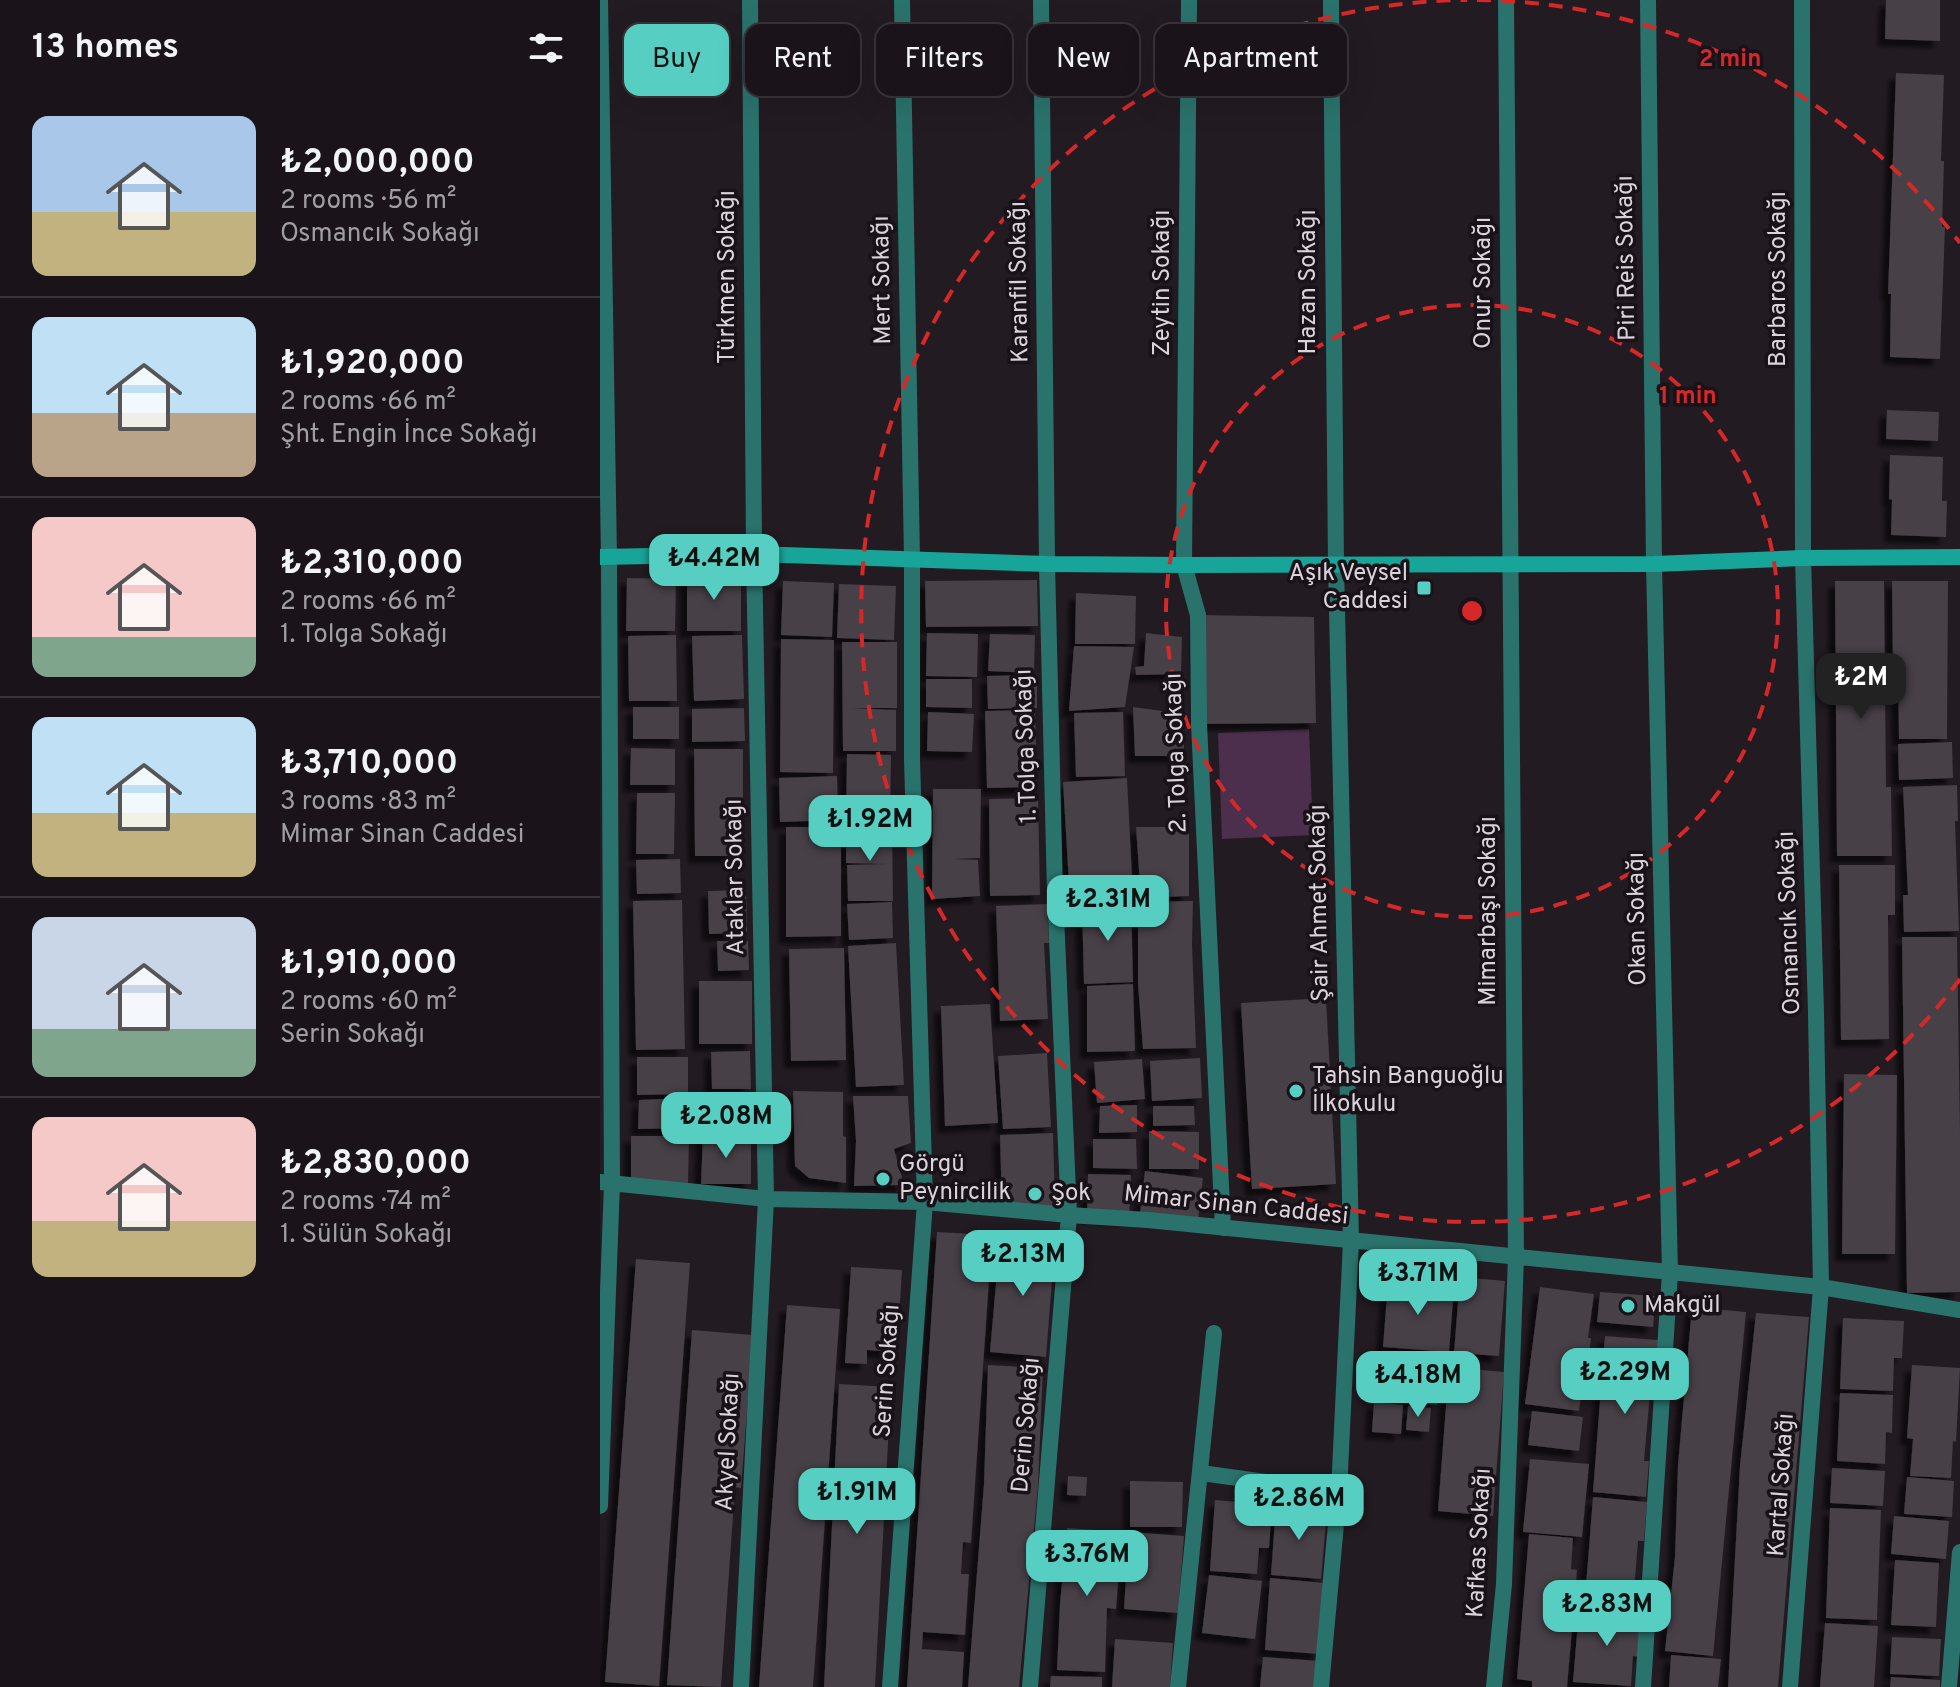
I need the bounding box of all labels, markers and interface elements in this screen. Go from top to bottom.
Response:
chip: Buy [624,24,729,96]
chip: Rent [745,24,860,96]
chip: Filters [876,24,1012,96]
chip: New [1028,24,1139,96]
chip: Apartment [1155,24,1347,96]
icon: filters [524,26,568,70]
text: 13 homes [32,27,179,70]
text: 2 min [1699,45,1761,75]
text: ₺2,000,000 [280,142,475,185]
icon: home [96,148,192,244]
street label: Piri Reis Sokağı [1611,175,1643,341]
text: 2 rooms · 56 m² [280,185,456,218]
street label: Türkmen Sokağı [713,190,743,364]
street label: Barbaros Sokağı [1764,191,1794,367]
street label: Karanfil Sokağı [1004,201,1036,363]
street label: Hazan Sokağı [1294,209,1324,355]
street label: Zeytin Sokağı [1148,210,1178,356]
street label: Mert Sokağı [867,215,899,345]
street label: Onur Sokağı [1469,217,1499,349]
text: Osmancık Sokağı [280,218,480,251]
text: ₺1,920,000 [280,343,465,386]
icon: home [96,349,192,445]
text: 1 min [1659,382,1717,412]
text: 2 rooms · 66 m² [280,386,456,419]
text: Şht. Engin İnce Sokağı [280,419,537,452]
pin: ₺4.42M [649,534,779,602]
text: ₺2,310,000 [280,543,464,586]
text: ₺4.42M [667,543,761,576]
icon: home [96,549,192,645]
place label: Aşık Veysel Caddesi [1289,559,1408,617]
marker: Aşık Veysel Caddesi [1415,579,1433,597]
text: 2 rooms · 66 m² [280,586,456,619]
centre of rings [1458,597,1486,625]
text: 1. Tolga Sokağı [280,619,447,652]
pin: ₺2M [1822,653,1900,721]
text: ₺2M [1834,662,1888,695]
street label: 1. Tolga Sokağı [1009,668,1045,824]
street label: 2. Tolga Sokağı [1159,672,1195,834]
text: ₺3,710,000 [280,743,458,786]
icon: home [96,749,192,845]
text: 3 rooms · 83 m² [280,786,456,819]
pin: ₺1.92M [805,795,935,863]
street label: Ataklar Sokağı [720,798,752,956]
text: ₺1.92M [827,804,913,837]
street label: Şair Ahmet Sokağı [1303,804,1337,1002]
street label: Mimarbaşı Sokağı [1474,816,1504,1006]
text: Mimar Sinan Caddesi [280,819,524,852]
street label: Osmancık Sokağı [1772,830,1808,1016]
street label: Okan Sokağı [1622,852,1654,986]
pin: ₺2.31M [1043,875,1173,943]
text: ₺2.31M [1065,884,1151,917]
text: ₺1,910,000 [280,943,457,986]
icon: home [96,949,192,1045]
text: 2 rooms · 60 m² [280,986,457,1019]
text: Serin Sokağı [280,1019,425,1052]
place label: Tahsin Banguoğlu İlkokulu [1312,1062,1504,1120]
marker: Tahsin Banguoğlu İlkokulu [1287,1082,1305,1100]
pin: ₺2.08M [661,1092,791,1160]
text: ₺2.08M [679,1101,773,1134]
text: ₺2,830,000 [280,1143,471,1186]
icon: home [96,1149,192,1245]
place label: Görgü Peynircilik [899,1150,1011,1208]
marker: Görgü Peynircilik [874,1170,892,1188]
place label: Şok [1051,1179,1091,1209]
street label: Mimar Sinan Caddesi [1122,1179,1350,1233]
marker: Şok [1026,1185,1044,1203]
text: 2 rooms · 74 m² [280,1186,451,1219]
text: 1. Sülün Sokağı [280,1219,452,1252]
pin: ₺2.13M [958,1230,1088,1298]
text: ₺2.13M [980,1239,1066,1272]
pin: ₺3.71M [1353,1249,1483,1317]
text: ₺3.71M [1377,1258,1459,1291]
place label: Makgül [1644,1291,1721,1321]
marker: Makgül [1619,1297,1637,1315]
street label: Serin Sokağı [868,1303,908,1439]
pin: ₺2.29M [1560,1348,1690,1416]
pin: ₺4.18M [1353,1351,1483,1419]
street label: Derin Sokağı [1006,1356,1048,1494]
text: ₺2.29M [1579,1357,1671,1390]
text: ₺4.18M [1374,1360,1462,1393]
street label: Akyel Sokağı [710,1372,748,1512]
street label: Kartal Sokağı [1762,1412,1802,1558]
street label: Kafkas Sokağı [1461,1467,1499,1619]
pin: ₺1.91M [792,1468,922,1536]
pin: ₺2.86M [1234,1474,1364,1542]
text: ₺1.91M [816,1477,898,1510]
text: ₺2.86M [1253,1483,1345,1516]
pin: ₺3.76M [1022,1530,1152,1598]
text: ₺3.76M [1044,1539,1130,1572]
pin: ₺2.83M [1542,1580,1672,1648]
text: ₺2.83M [1561,1589,1653,1622]

